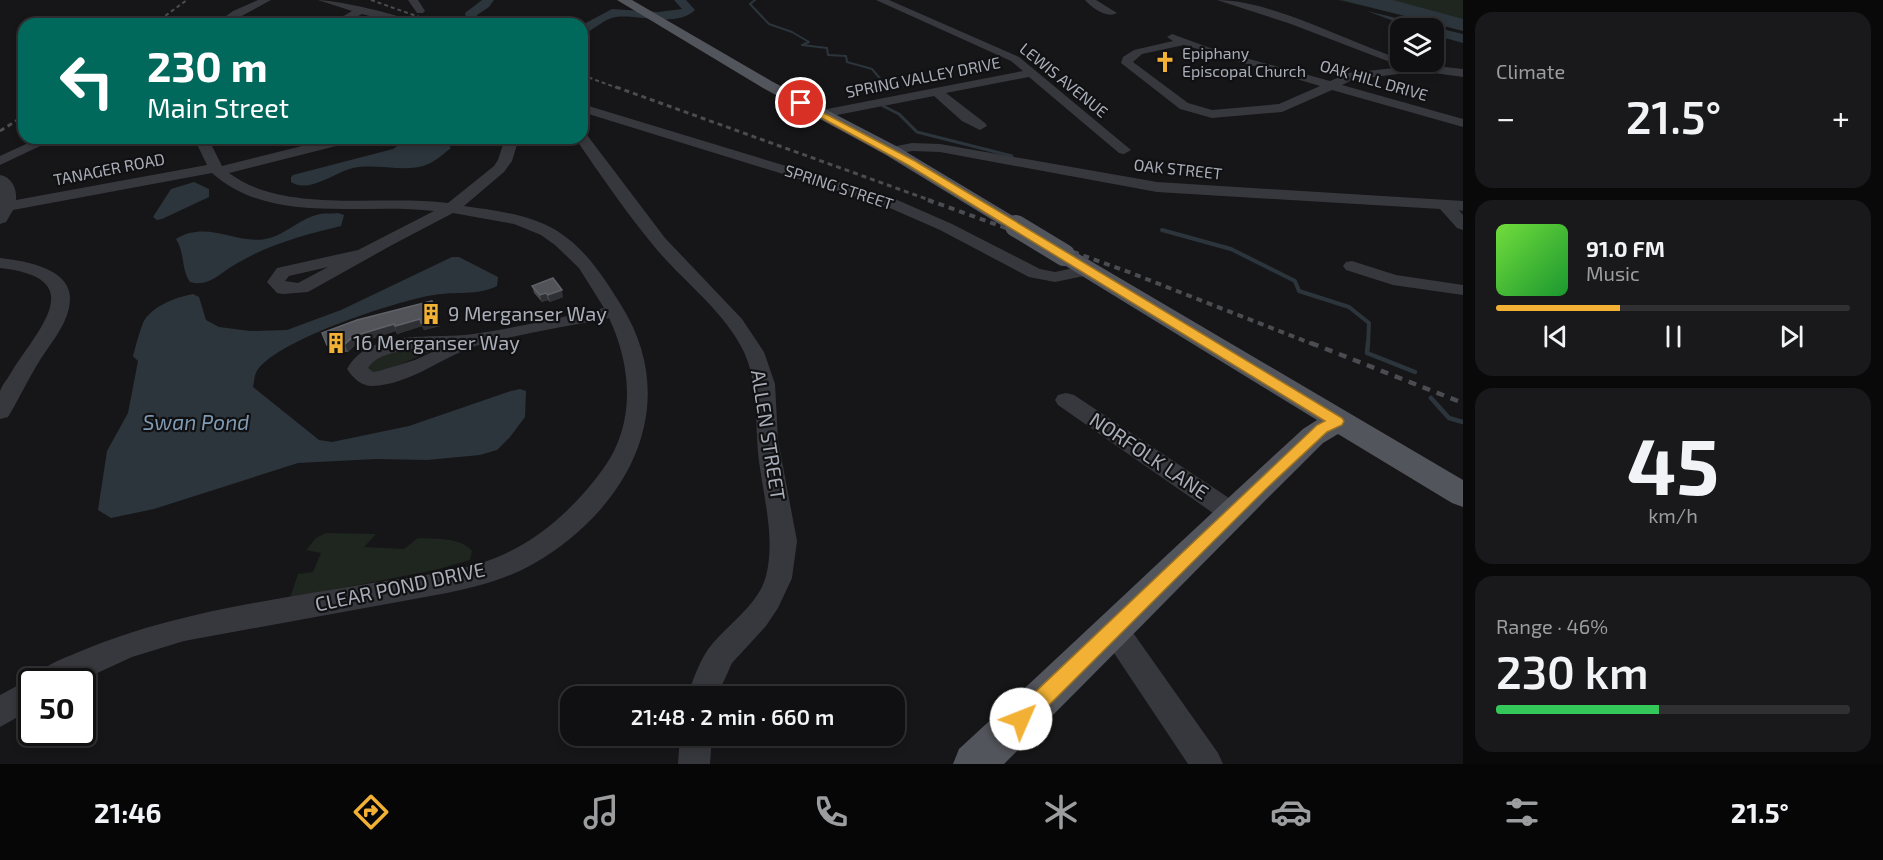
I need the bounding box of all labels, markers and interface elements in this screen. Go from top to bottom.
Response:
map controls [1390,18,1444,72]
button: layers [1390,18,1444,72]
street label: LEWIS AVENUE [1016,38,1112,121]
text: 230 m [147,40,268,90]
icon: left [48,42,126,120]
place label: Epiphany Episcopal Church [1182,43,1306,80]
church icon: Epiphany Episcopal Church [1153,50,1177,74]
street label: SPRING VALLEY DRIVE [844,52,1002,101]
street label: OAK HILL DRIVE [1318,55,1430,104]
text: Climate [1496,59,1565,83]
pin [775,77,826,128]
icon: arrive [784,86,817,119]
text: 21.5° [1626,89,1721,143]
text: Main Street [147,91,289,123]
text: − [1496,97,1515,137]
text: + [1832,97,1850,137]
street label: TANAGER ROAD [52,148,166,189]
street label: OAK STREET [1133,154,1223,183]
street label: SPRING STREET [783,160,896,213]
text: 91.0 FM [1586,235,1665,261]
text: Music [1586,261,1640,285]
place label: 9 Merganser Way [448,301,607,325]
building icon: 9 Merganser Way [419,302,443,326]
icon: previous [1539,320,1572,353]
icon: pause [1657,320,1690,353]
icon: next [1775,320,1808,353]
place label: 16 Merganser Way [353,330,520,354]
building icon: 16 Merganser Way [324,331,348,355]
street label: ALLEN STREET [747,368,791,502]
street label: NORFOLK LANE [1086,407,1214,504]
water label: Swan Pond [143,409,249,434]
text: 45 [1627,417,1719,511]
text: km/h [1648,503,1698,527]
street label: CLEAR POND DRIVE [312,556,487,616]
text: Range · 46% [1496,614,1608,638]
text: 230 km [1496,644,1649,698]
speed limit sign: 50 [18,668,96,746]
position arrow [989,687,1053,751]
text: 21:48 · 2 min · 660 m [631,703,834,729]
icon: directions [350,791,392,833]
icon: music [580,791,622,833]
icon: phone [810,791,852,833]
icon: climate [1040,791,1082,833]
icon: car [1270,791,1312,833]
icon: filters [1501,791,1543,833]
text: 21:46 [94,796,162,828]
text: 21.5° [1731,796,1789,828]

